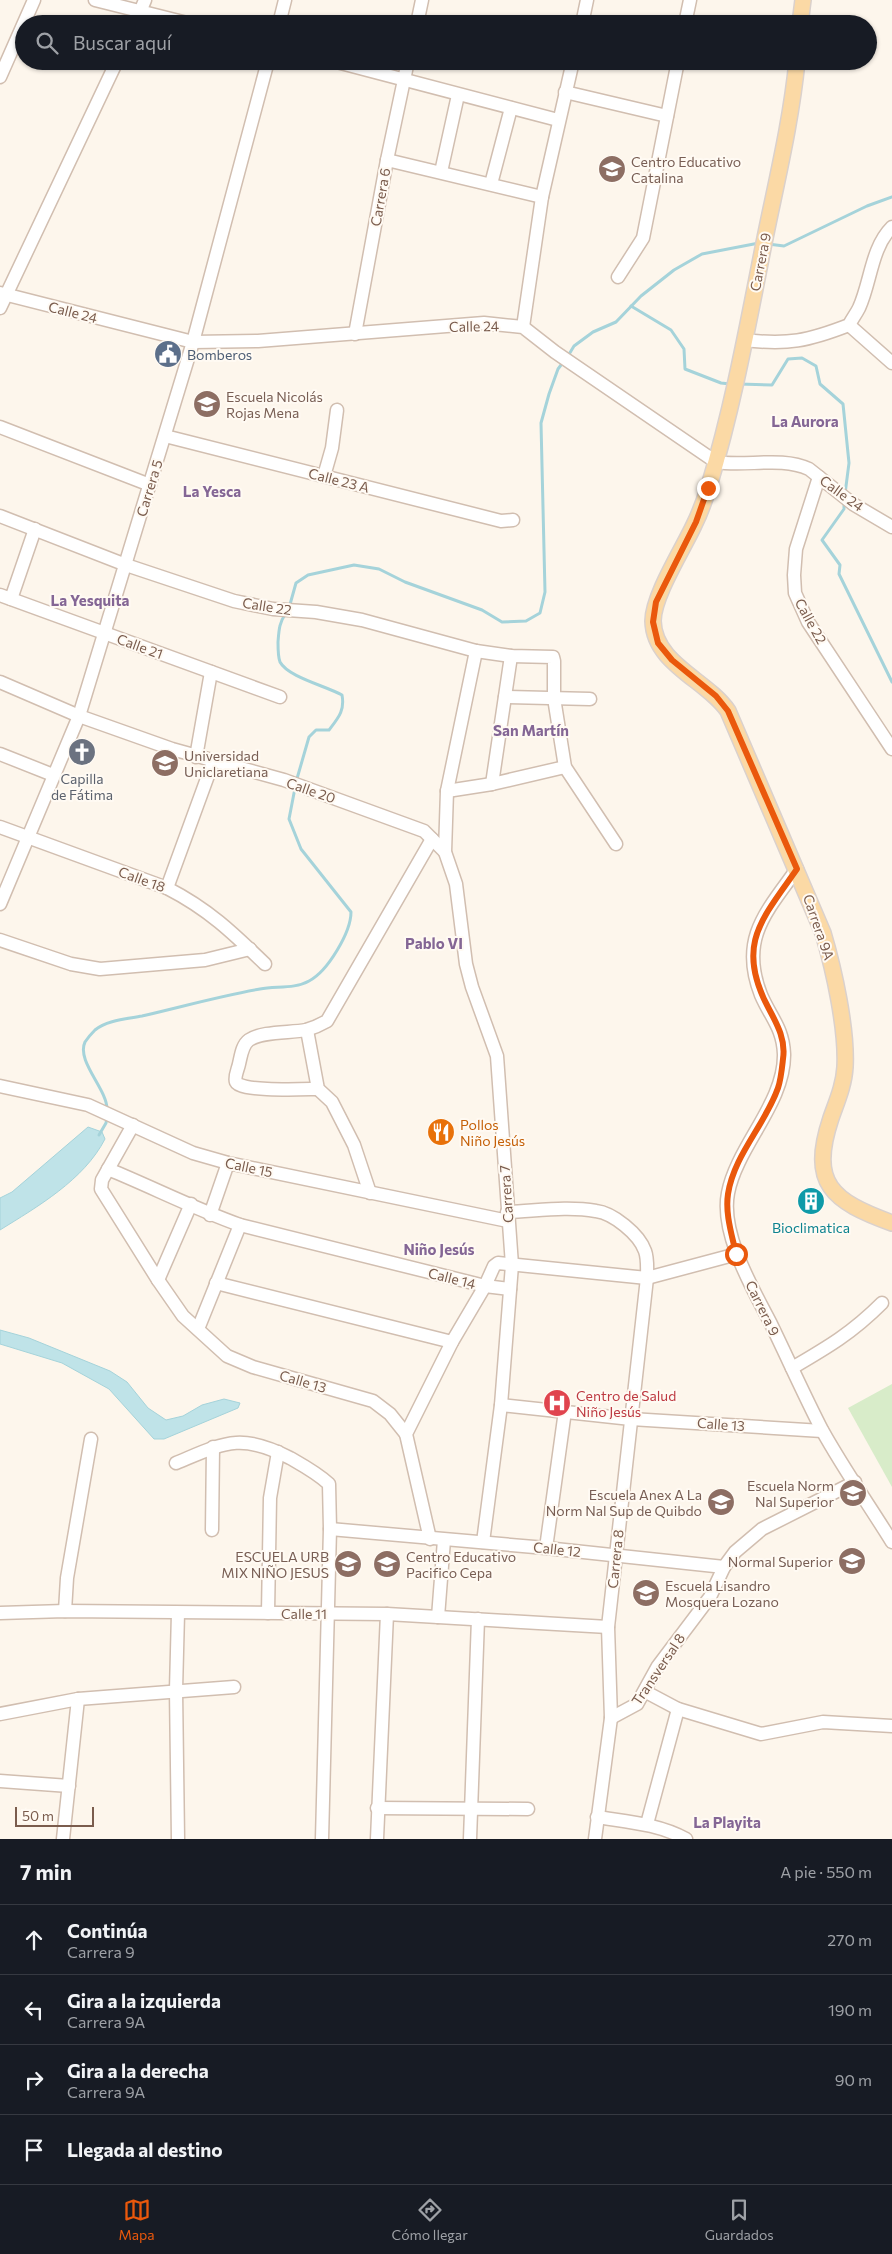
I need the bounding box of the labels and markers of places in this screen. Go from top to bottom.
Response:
place label: Centro Educativo Catalina [631,153,741,186]
school or university icon: Centro Educativo Catalina [597,154,627,184]
public building icon: Bomberos [153,339,183,369]
place label: Bomberos [187,346,252,363]
place label: Escuela Nicolás Rojas Mena [226,388,323,421]
school or university icon: Escuela Nicolás Rojas Mena [192,389,222,419]
church icon: Capilla de Fátima [67,737,97,767]
place label: Universidad Uniclaretiana [184,747,268,780]
school or university icon: Universidad Uniclaretiana [150,748,180,778]
place label: Capilla de Fátima [51,770,113,803]
place label: Pollos Niño Jesús [460,1116,525,1149]
restaurant icon: Pollos Niño Jesús [426,1117,456,1147]
building icon: Bioclimatica [796,1186,826,1216]
place label: Bioclimatica [772,1219,850,1236]
place label: Centro de Salud Niño Jesús [576,1387,676,1420]
hospital icon: Centro de Salud Niño Jesús [542,1388,572,1418]
place label: Escuela Norm Nal Superior [747,1477,834,1510]
school or university icon: Escuela Norm Nal Superior [838,1478,868,1508]
place label: Escuela Anex A La Norm Nal Sup de Quibdo [546,1486,702,1519]
school or university icon: Escuela Anex A La Norm Nal Sup de Quibdo [706,1487,736,1517]
school or university icon: Normal Superior [837,1546,867,1576]
place label: ESCUELA URB MIX NIÑO JESUS [221,1548,329,1581]
place label: Centro Educativo Pacifico Cepa [406,1548,516,1581]
school or university icon: ESCUELA URB MIX NIÑO JESUS [333,1549,363,1579]
school or university icon: Centro Educativo Pacifico Cepa [372,1549,402,1579]
place label: Normal Superior [728,1553,833,1570]
place label: Escuela Lisandro Mosquera Lozano [665,1577,779,1610]
school or university icon: Escuela Lisandro Mosquera Lozano [631,1578,661,1608]

